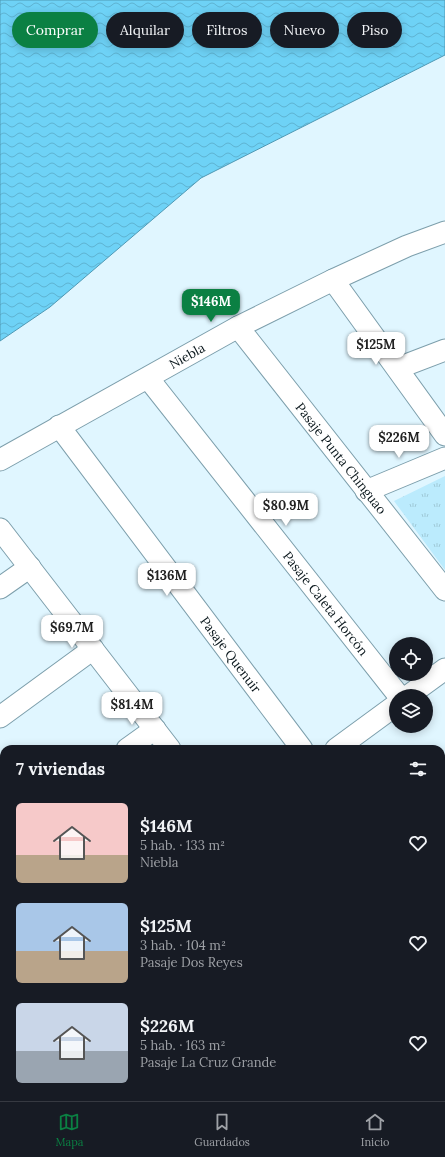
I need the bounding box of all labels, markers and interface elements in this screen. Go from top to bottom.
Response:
chip: Comprar [12,12,98,48]
chip: Alquilar [106,12,184,48]
chip: Filtros [192,12,262,48]
chip: Nuevo [270,12,339,48]
chip: Piso [347,12,402,48]
pin: $146M [183,289,239,323]
text: $146M [191,293,231,310]
pin: $125M [348,332,404,366]
text: $125M [356,336,396,353]
street label: Niebla [166,339,208,373]
street label: Pasaje Punta Chinguao [292,399,390,518]
pin: $226M [371,425,427,459]
text: $226M [378,429,420,446]
pin: $80.9M [253,493,319,527]
text: $80.9M [263,497,309,514]
street label: Pasaje Caleta Horcón [279,548,372,659]
pin: $136M [139,563,195,597]
text: $136M [147,567,187,584]
street label: Pasaje Quenuir [196,613,265,697]
pin: $69.7M [39,615,105,649]
text: $69.7M [50,619,94,636]
map controls [389,637,433,733]
button: locate [389,637,433,681]
button: layers [389,689,433,733]
pin: $81.4M [99,692,165,726]
text: $81.4M [110,696,154,713]
text: 7 viviendas [16,758,105,780]
icon: filters [407,758,429,780]
text: $146M [140,815,193,837]
icon: home [48,819,96,867]
icon: heart [407,832,429,854]
text: 5 hab. · 133 m² [140,837,225,854]
text: Niebla [140,854,178,871]
text: $125M [140,915,192,937]
icon: home [48,919,96,967]
icon: heart [407,932,429,954]
text: 3 hab. · 104 m² [140,937,226,954]
text: Pasaje Dos Reyes [140,954,243,971]
text: $226M [140,1015,194,1037]
icon: home [48,1019,96,1067]
icon: heart [407,1032,429,1054]
text: 5 hab. · 163 m² [140,1037,225,1054]
text: Pasaje La Cruz Grande [140,1054,276,1071]
tab: Mapa [55,1111,83,1149]
tab: Guardados [194,1111,250,1149]
tab: Inicio [361,1111,390,1149]

